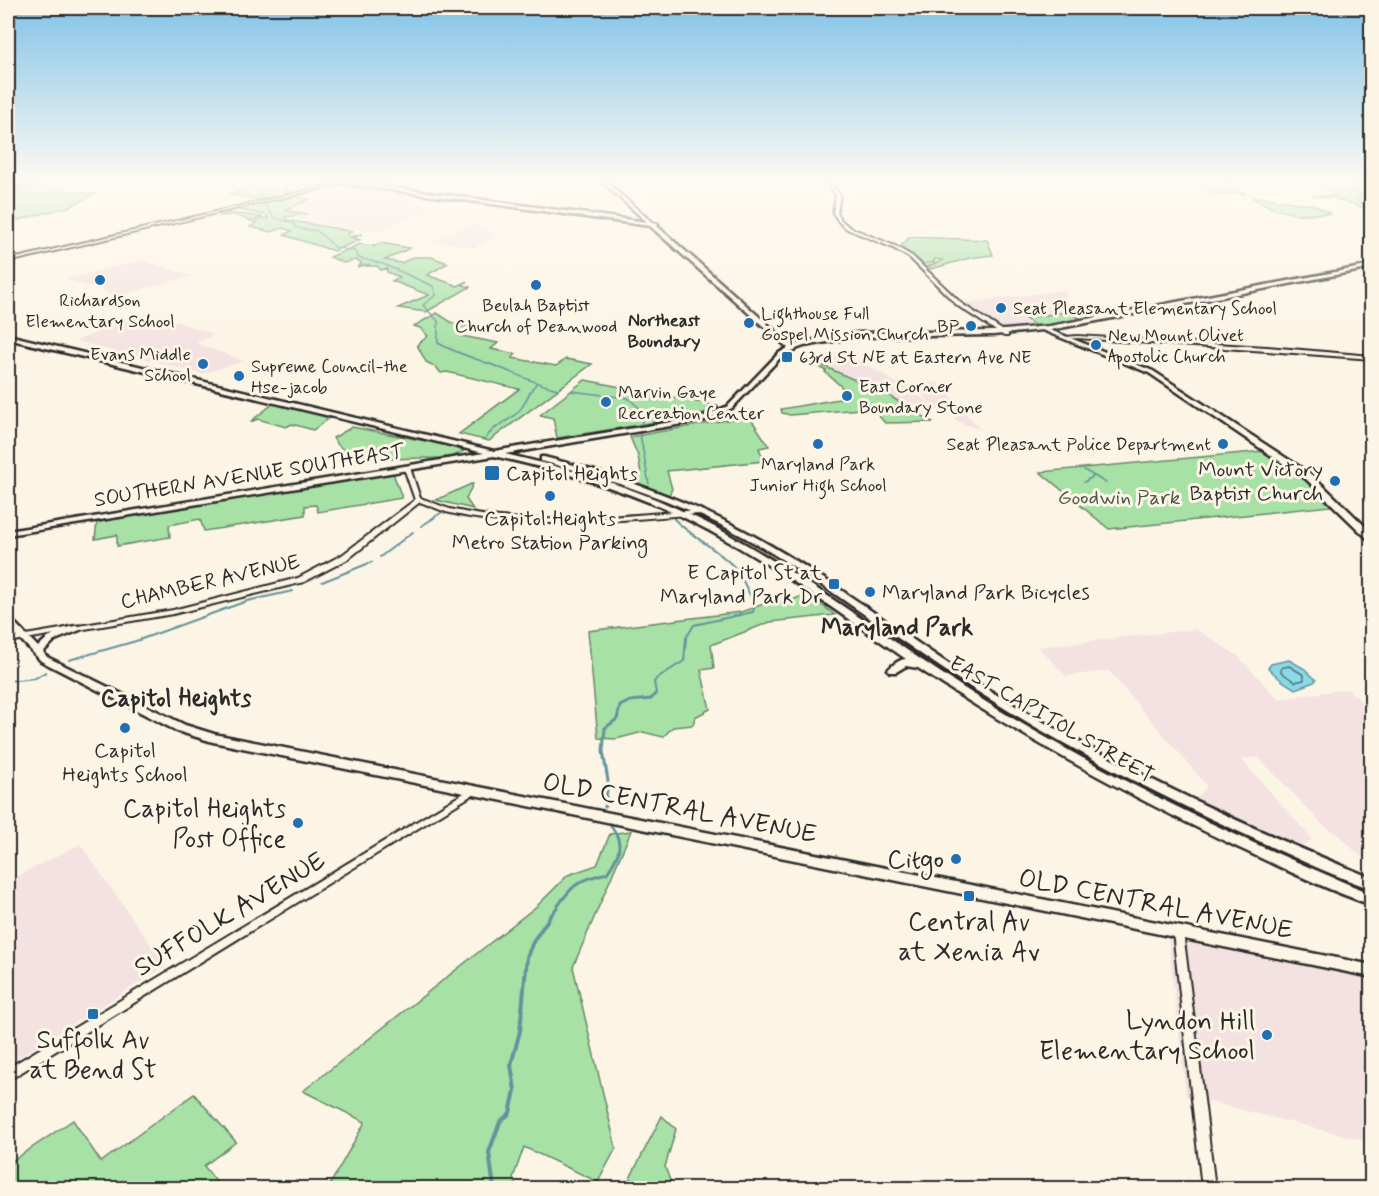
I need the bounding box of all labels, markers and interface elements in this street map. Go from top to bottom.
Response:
marker: Richardson Elementary School [93,273,107,287]
marker: Beulah Baptist Church of Deanwood [529,278,543,292]
place label: Richardson Elementary School [25,289,175,334]
place label: Beulah Baptist Church of Deanwood [455,294,617,339]
place label: Seat Pleasant Elementary School [1013,297,1277,321]
marker: Seat Pleasant Elementary School [994,301,1008,315]
place label: Lighthouse Full Gospel Mission Church [761,302,929,347]
district label: Northeast Boundary [628,309,700,354]
place label: BP [937,315,960,339]
marker: Lighthouse Full Gospel Mission Church [742,316,756,330]
marker: BP [964,319,978,333]
place label: New Mount Olivet Apostolic Church [1108,324,1244,370]
marker: New Mount Olivet Apostolic Church [1089,338,1103,352]
place label: Evans Middle School [90,343,191,388]
place label: 63rd St NE at Eastern Ave NE [799,346,1032,370]
marker: 63rd St NE at Eastern Ave NE [780,350,794,364]
place label: Supreme Council-the Hse-jacob [251,355,408,400]
marker: Evans Middle School [196,357,210,371]
marker: Supreme Council-the Hse-jacob [232,369,246,383]
place label: East Corner Boundary Stone [859,375,983,420]
place label: Marvin Gaye Recreation Center [618,381,765,426]
marker: East Corner Boundary Stone [840,389,854,403]
marker: Marvin Gaye Recreation Center [599,395,613,409]
place label: Seat Pleasant Police Department [946,433,1211,457]
marker: Maryland Park Junior High School [811,437,825,451]
marker: Seat Pleasant Police Department [1216,437,1230,451]
street label: SOUTHERN AVENUE SOUTHEAST [92,438,407,514]
place label: Maryland Park Junior High School [749,453,887,500]
place label: Mount Victory Baptist Church [1190,456,1323,508]
place label: Capitol Heights [506,460,638,488]
marker: Capitol Heights [483,464,501,482]
marker: Mount Victory Baptist Church [1328,474,1342,488]
park label: Goodwin Park [1058,484,1181,512]
marker: Capitol Heights Metro Station Parking [543,489,557,503]
place label: Capitol Heights Metro Station Parking [452,505,648,558]
street label: CHAMBER AVENUE [118,548,303,616]
place label: E Capitol St at Maryland Park Dr [660,559,823,611]
marker: E Capitol St at Maryland Park Dr [827,577,841,591]
place label: Maryland Park Bicycles [882,579,1090,607]
marker: Maryland Park Bicycles [863,585,877,599]
district label: Maryland Park [821,613,973,644]
street label: EAST CAPITOL STREET [944,650,1159,790]
district label: Capitol Heights [101,684,252,716]
marker: Capitol Heights School [118,721,132,735]
place label: Capitol Heights School [62,737,188,789]
street label: OLD CENTRAL AVENUE [540,766,820,852]
place label: Capitol Heights Post Office [123,793,286,857]
marker: Capitol Heights Post Office [291,816,305,830]
street label: SUFFOLK AVENUE [128,844,332,985]
place label: Citgo [887,844,944,880]
marker: Citgo [949,852,963,866]
street label: OLD CENTRAL AVENUE [1016,862,1296,948]
marker: Central Av at Xenia Av [962,889,976,903]
place label: Central Av at Xenia Av [898,906,1040,970]
place label: Lyndon Hill Elementary School [1039,1005,1255,1069]
marker: Suffolk Av at Bend St [86,1007,100,1021]
place label: Suffolk Av at Bend St [29,1024,157,1088]
marker: Lyndon Hill Elementary School [1260,1028,1274,1042]

